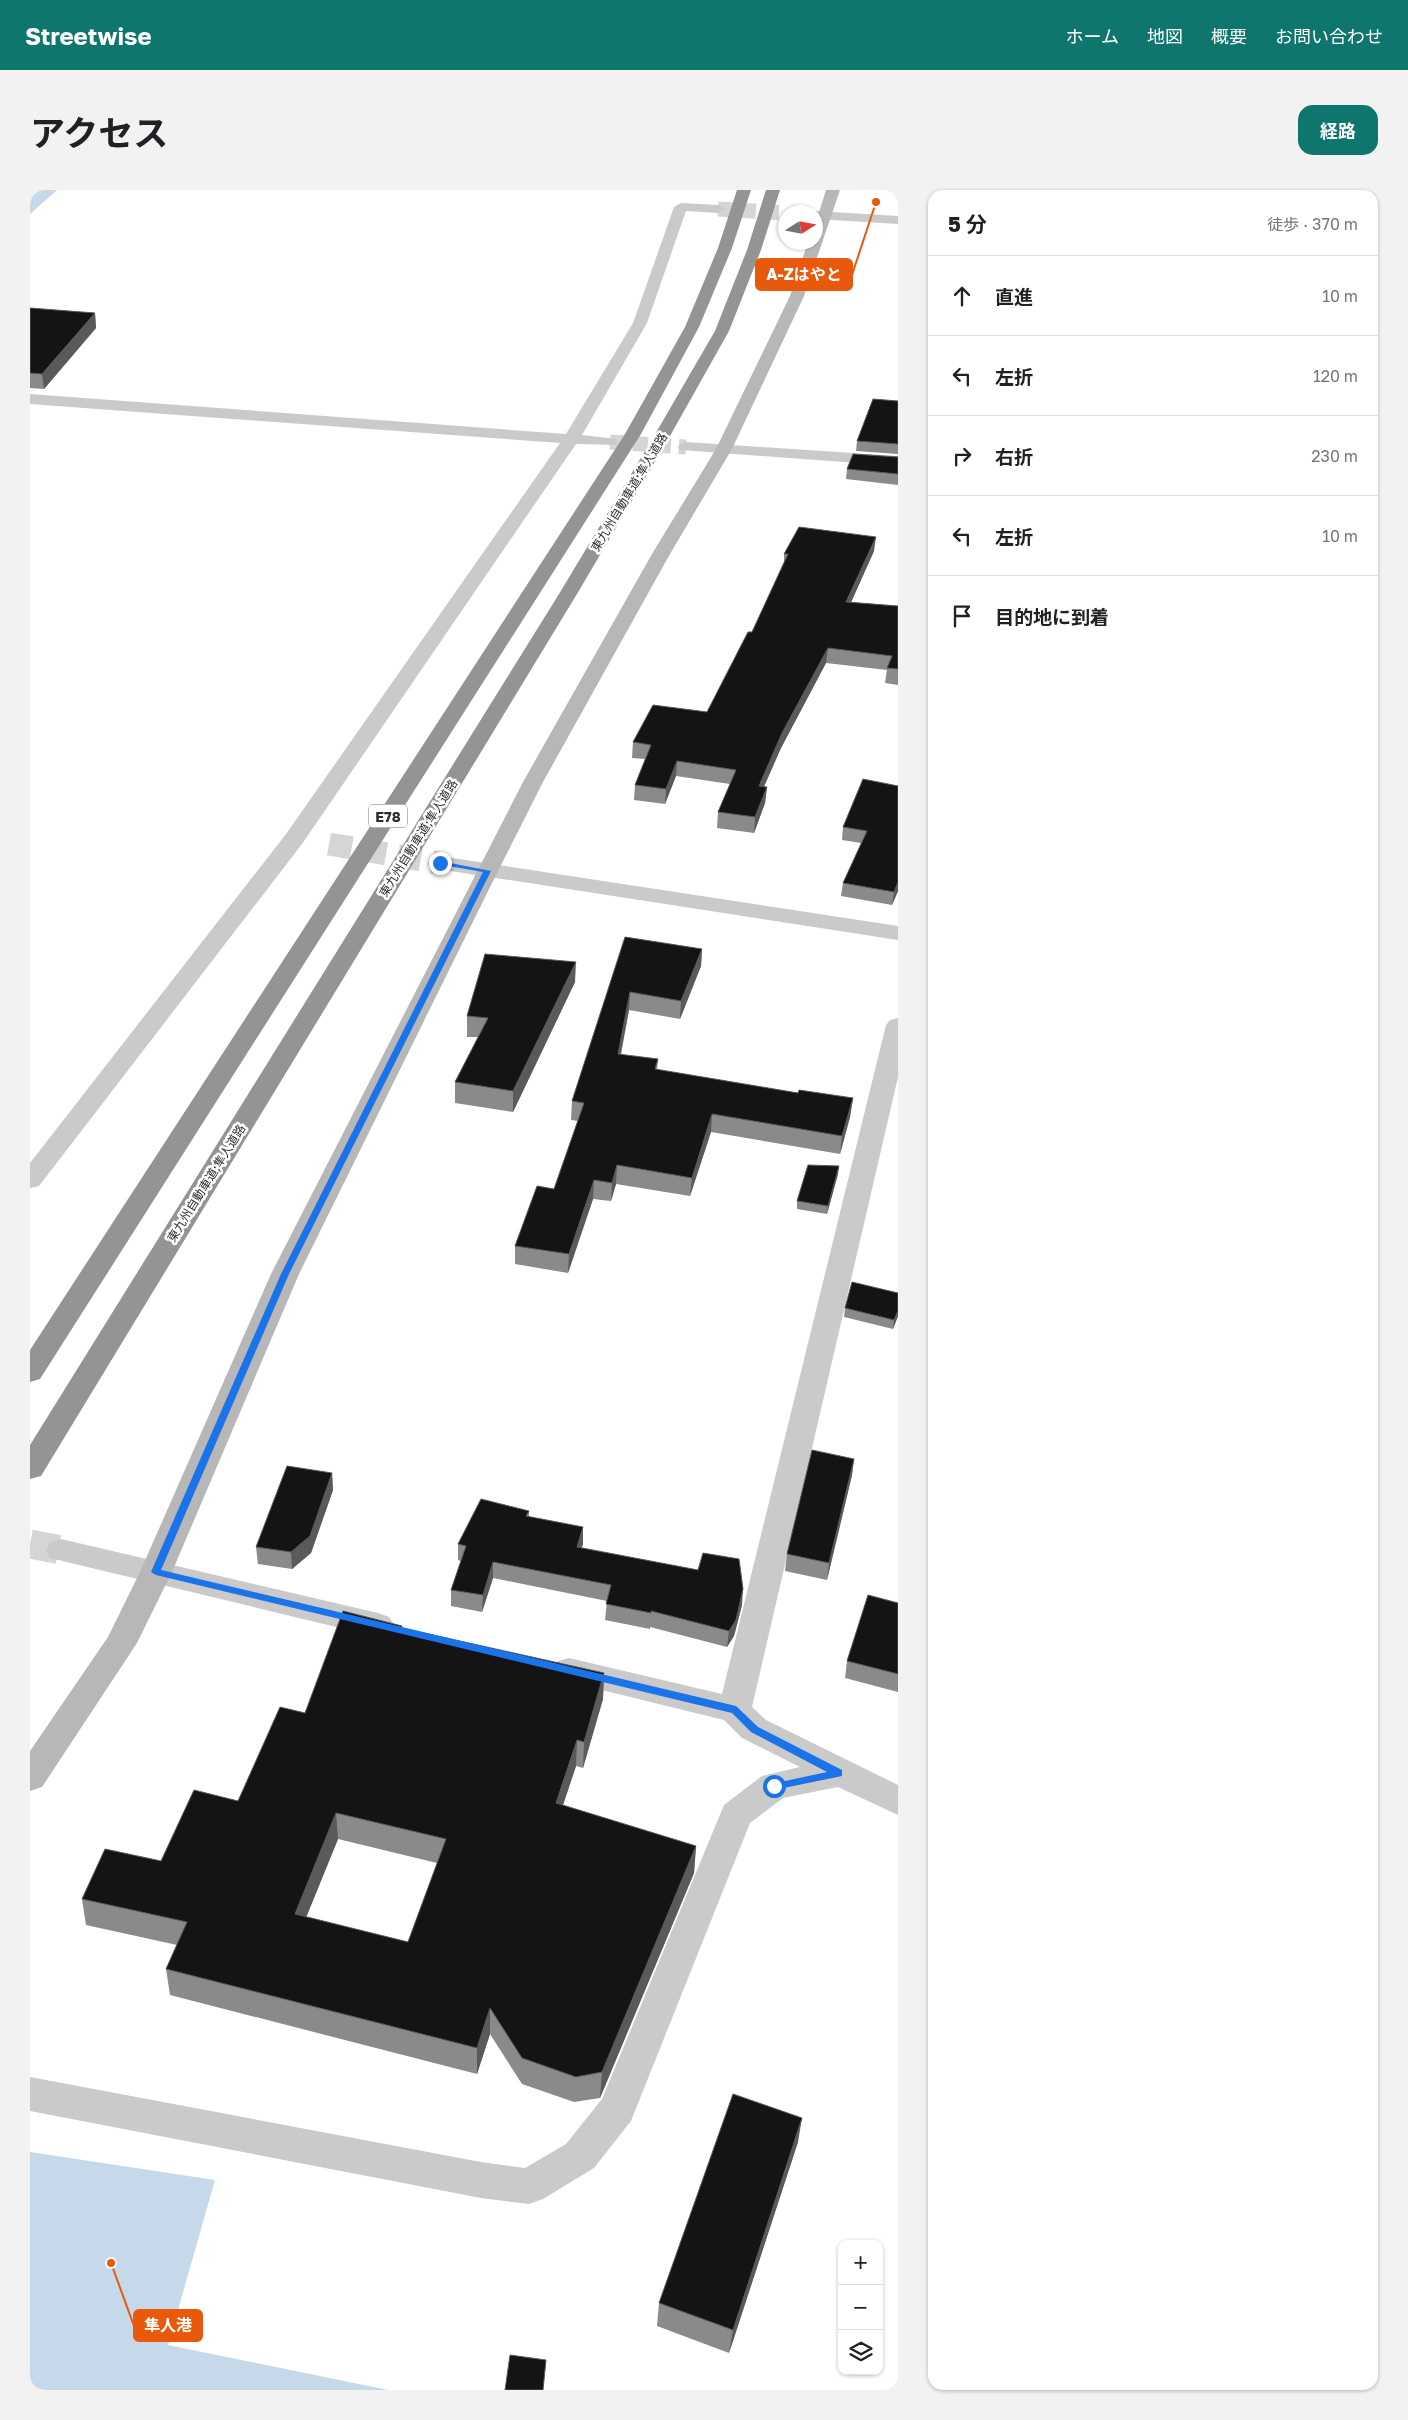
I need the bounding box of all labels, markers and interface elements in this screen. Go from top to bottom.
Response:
text: Streetwise [25,21,152,50]
text: ホーム [1066,25,1119,47]
text: 地図 [1147,25,1183,47]
text: 概要 [1211,25,1247,47]
text: お問い合わせ [1275,25,1383,47]
button: 経路 [1298,105,1378,155]
text: アクセス [30,112,168,154]
north arrow [778,205,823,250]
text: 5 分 [948,211,987,237]
text: 徒歩 · 370 m [1267,214,1358,234]
callout: A-Zはやと [756,259,852,290]
text: A-Zはやと [766,264,842,284]
icon: ahead [948,282,976,310]
text: 直進 [995,285,1033,308]
text: 10 m [1322,286,1358,306]
icon: left [948,362,976,390]
text: 左折 [995,365,1033,388]
text: 120 m [1313,366,1358,386]
street label: 東九州自動車道;隼人道路 [588,430,670,554]
icon: right [948,442,976,470]
text: 右折 [995,445,1033,468]
text: 230 m [1311,446,1358,466]
icon: left [948,522,976,550]
text: 左折 [995,525,1033,548]
text: 10 m [1322,526,1358,546]
icon: arrive [948,602,976,630]
text: 目的地に到着 [995,605,1109,628]
street label: 東九州自動車道;隼人道路 [376,777,460,899]
road number: E78 [369,804,407,828]
route end [429,852,452,875]
street label: 東九州自動車道;隼人道路 [164,1122,248,1244]
route start [763,1775,786,1798]
map controls [838,2240,883,2375]
button: + [838,2240,883,2285]
button: − [838,2285,883,2330]
callout: 隼人港 [134,2310,202,2341]
text: 隼人港 [144,2315,192,2335]
button: layers [838,2330,883,2375]

